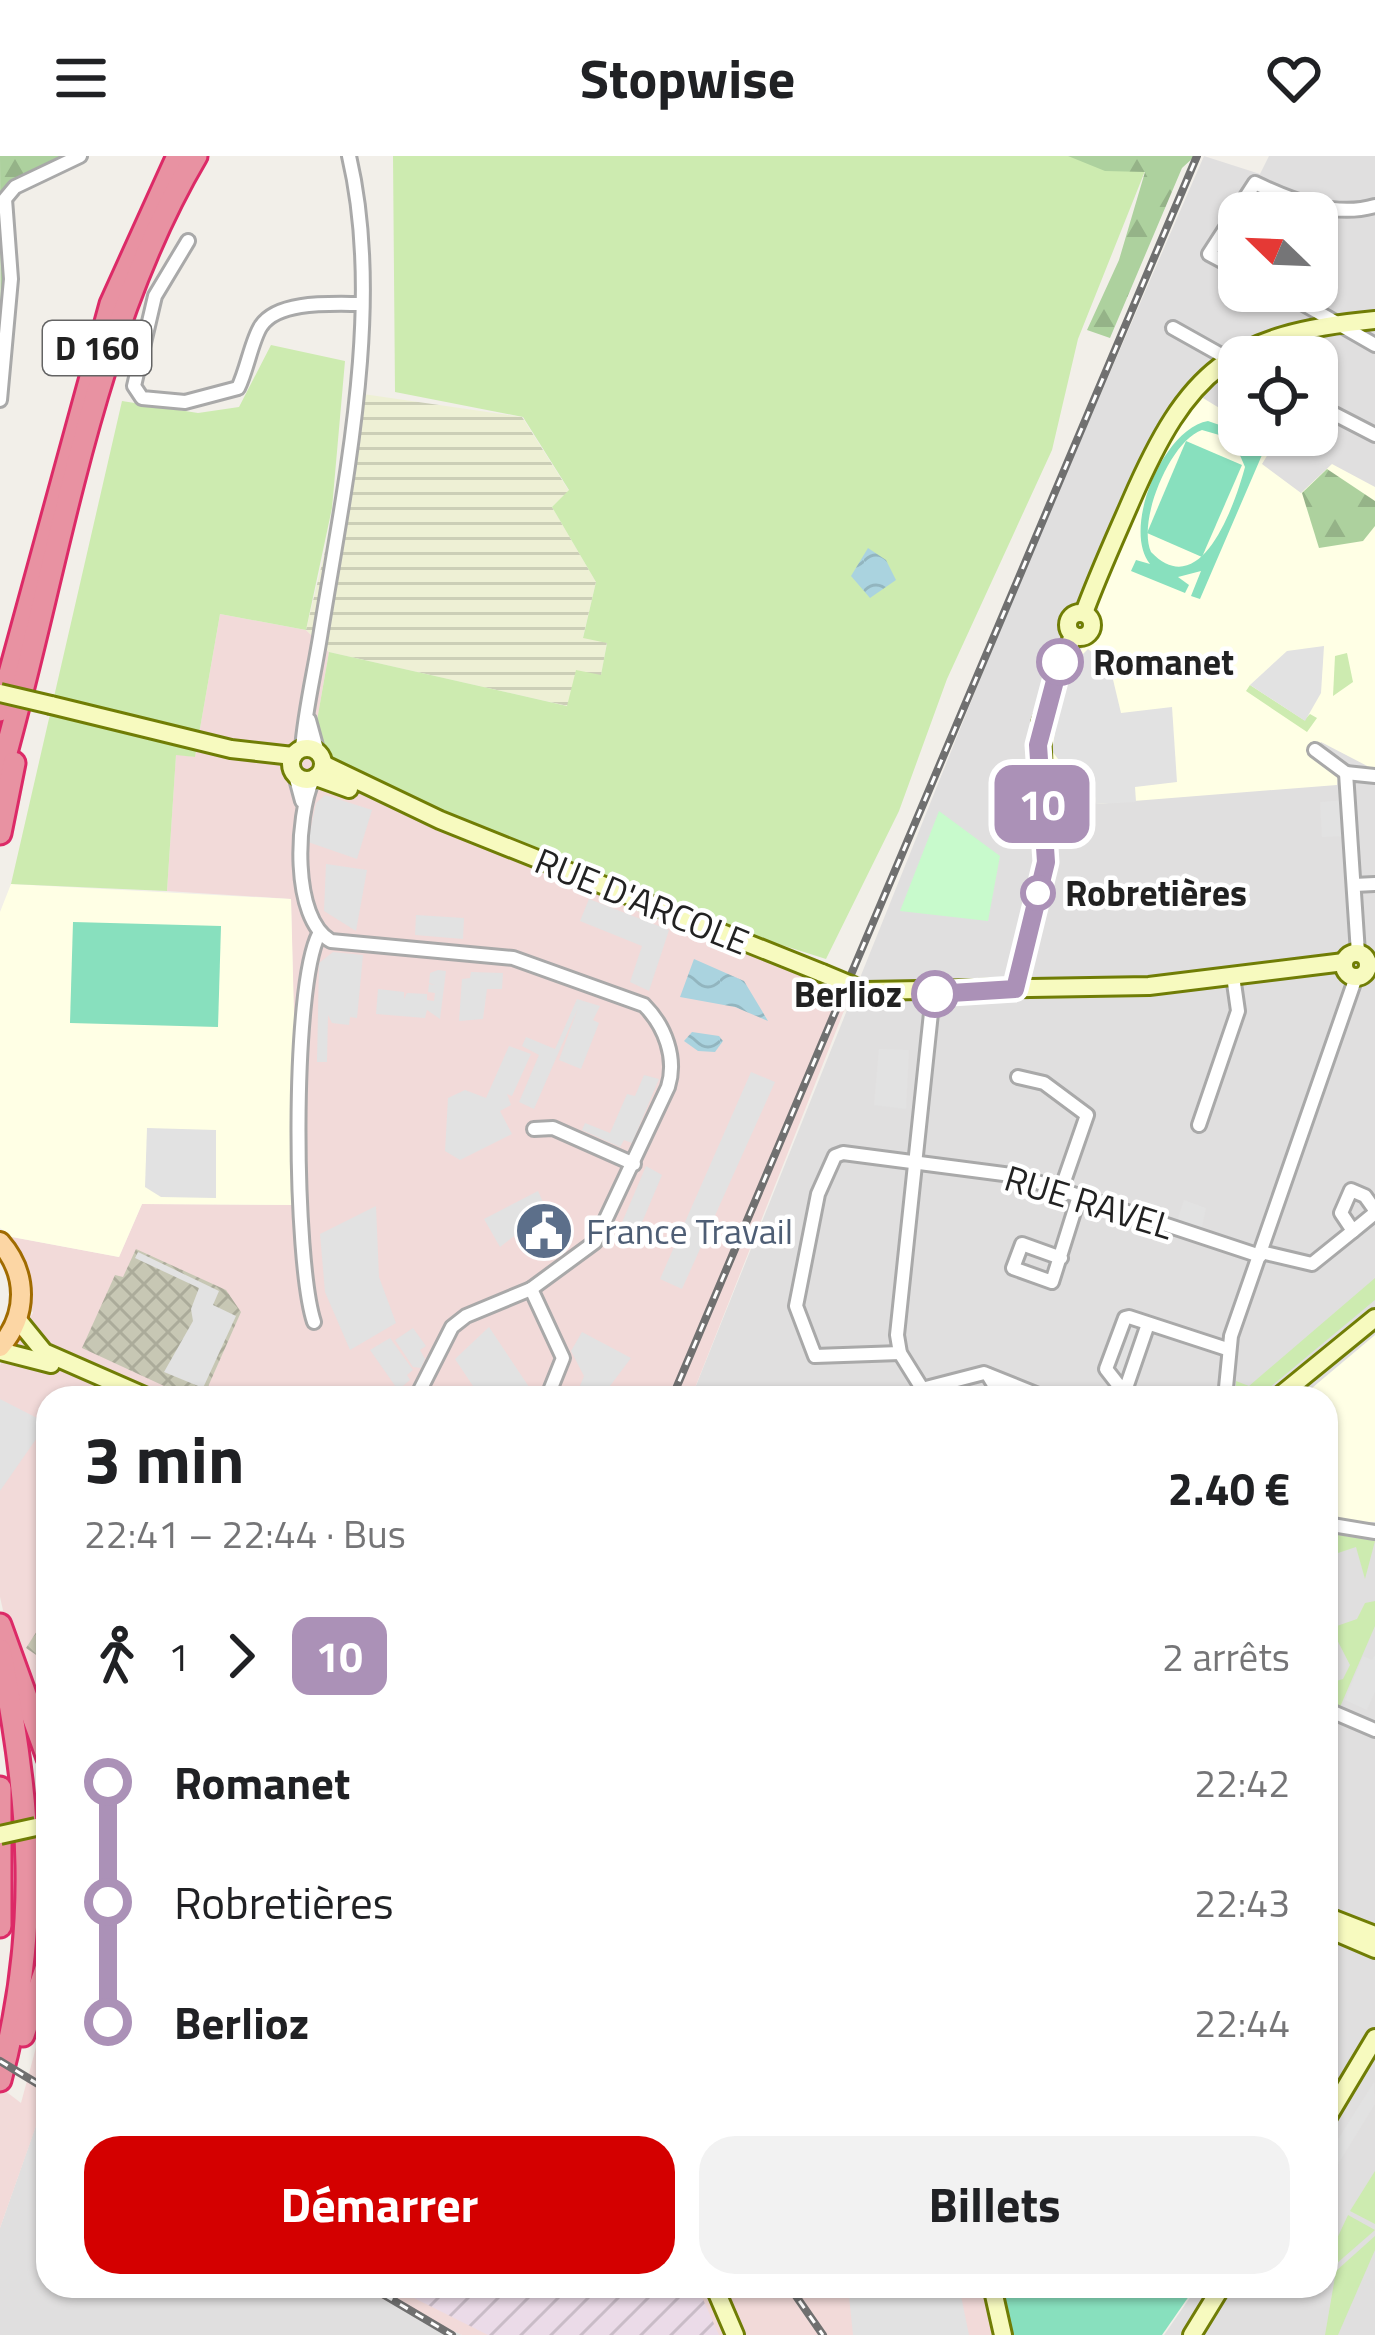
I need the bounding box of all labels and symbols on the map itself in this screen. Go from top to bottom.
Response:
north arrow [1218,192,1338,312]
road number: D 160 [43,321,151,375]
place label: Romanet [1093,634,1234,689]
marker: Romanet [1038,640,1082,684]
line badge: 10 [988,765,1096,843]
street label: RUE D'ARCOLE [527,833,757,968]
place label: Robretières [1065,865,1247,920]
marker: Robretières [1022,877,1054,909]
place label: Berlioz [794,966,902,1021]
marker: Berlioz [913,972,957,1016]
street label: RUE RAVEL [998,1150,1180,1253]
public building icon: France Travail [513,1200,575,1262]
place label: France Travail [586,1203,793,1258]

